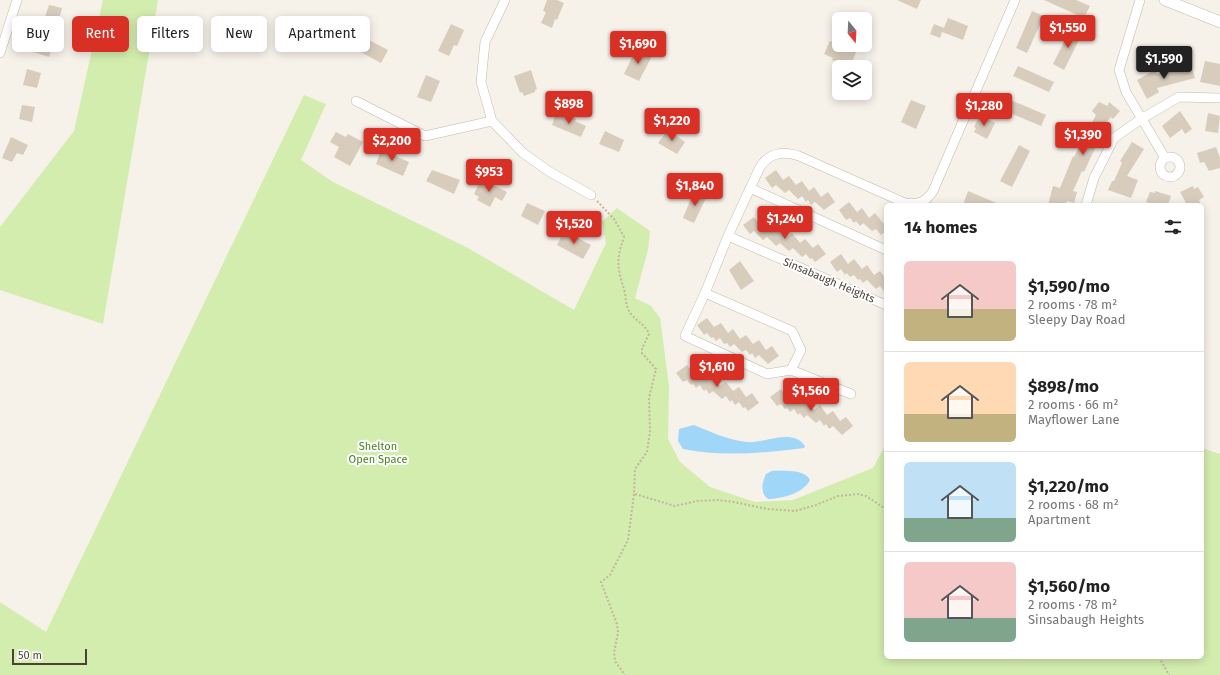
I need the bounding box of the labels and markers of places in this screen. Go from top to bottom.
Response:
pin: $1,550 [1035,15,1101,49]
pin: $1,690 [605,31,671,65]
pin: $1,590 [1131,46,1197,80]
pin: $898 [545,91,593,125]
pin: $1,280 [951,93,1017,127]
pin: $1,220 [639,108,705,142]
pin: $1,390 [1050,122,1116,156]
pin: $2,200 [359,128,425,162]
pin: $953 [465,159,513,193]
pin: $1,840 [662,173,728,207]
pin: $1,240 [752,206,818,240]
pin: $1,520 [541,211,607,245]
pin: $1,610 [684,354,750,388]
pin: $1,560 [778,378,844,412]

